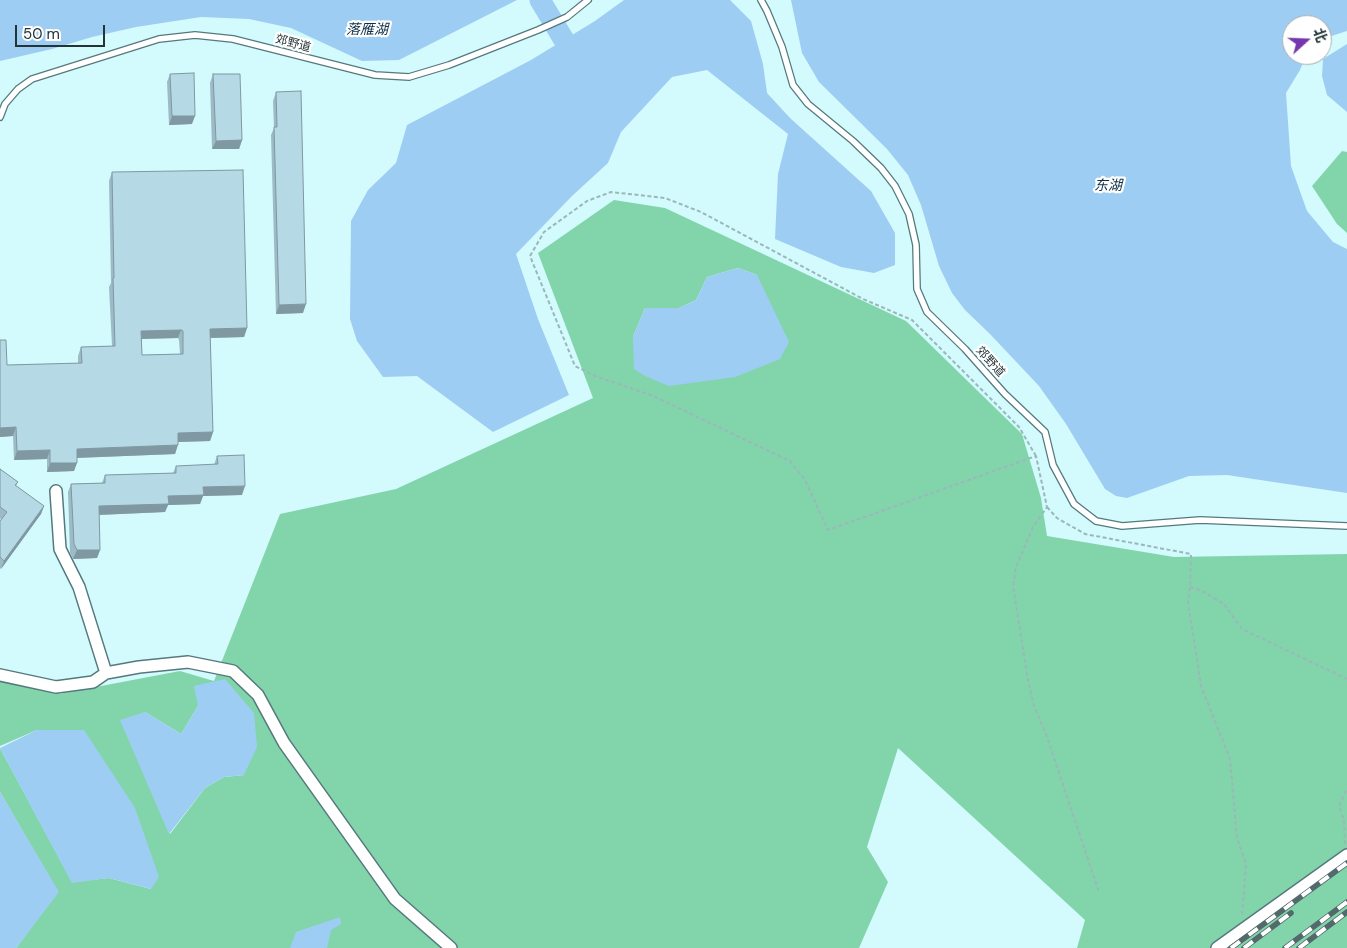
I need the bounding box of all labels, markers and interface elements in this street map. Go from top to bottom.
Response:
scale bar [18,15,108,47]
north arrow [1282,15,1332,65]
water label: 落雁湖 [346,22,388,38]
text: 50 m [23,24,60,44]
text: 北 [1309,26,1331,45]
street label: 郊野道 [274,32,312,56]
water label: 东湖 [1094,178,1122,194]
street label: 郊野道 [973,344,1007,380]

